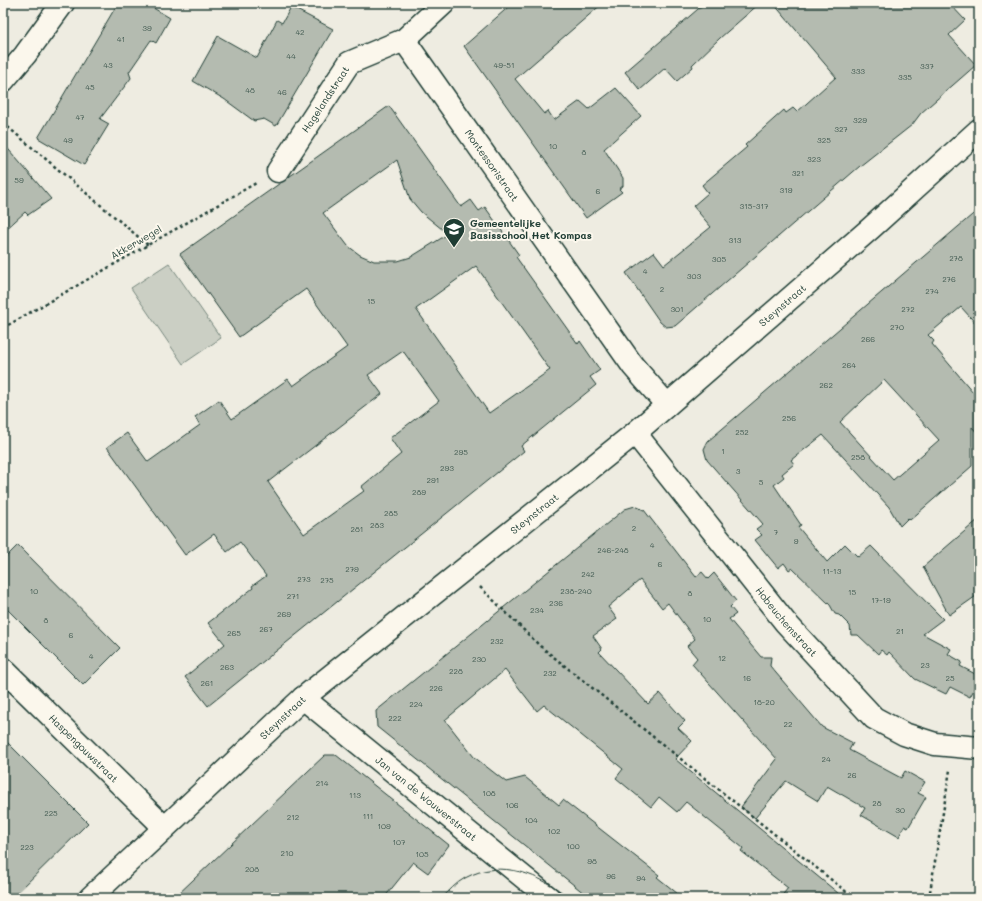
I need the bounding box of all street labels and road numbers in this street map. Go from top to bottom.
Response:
street label: Hagelandstraat [298,63,352,135]
street label: Montessoristraat [462,126,522,204]
street label: Akkerwegel [108,222,164,262]
street label: Steynstraat [756,281,809,329]
street label: Steynstraat [507,490,561,537]
street label: Hobeuchemstraat [753,584,821,660]
street label: Steynstraat [256,692,308,742]
street label: Haspengouwstraat [46,711,122,785]
street label: Jan van de Wouwerstraat [373,753,480,844]

